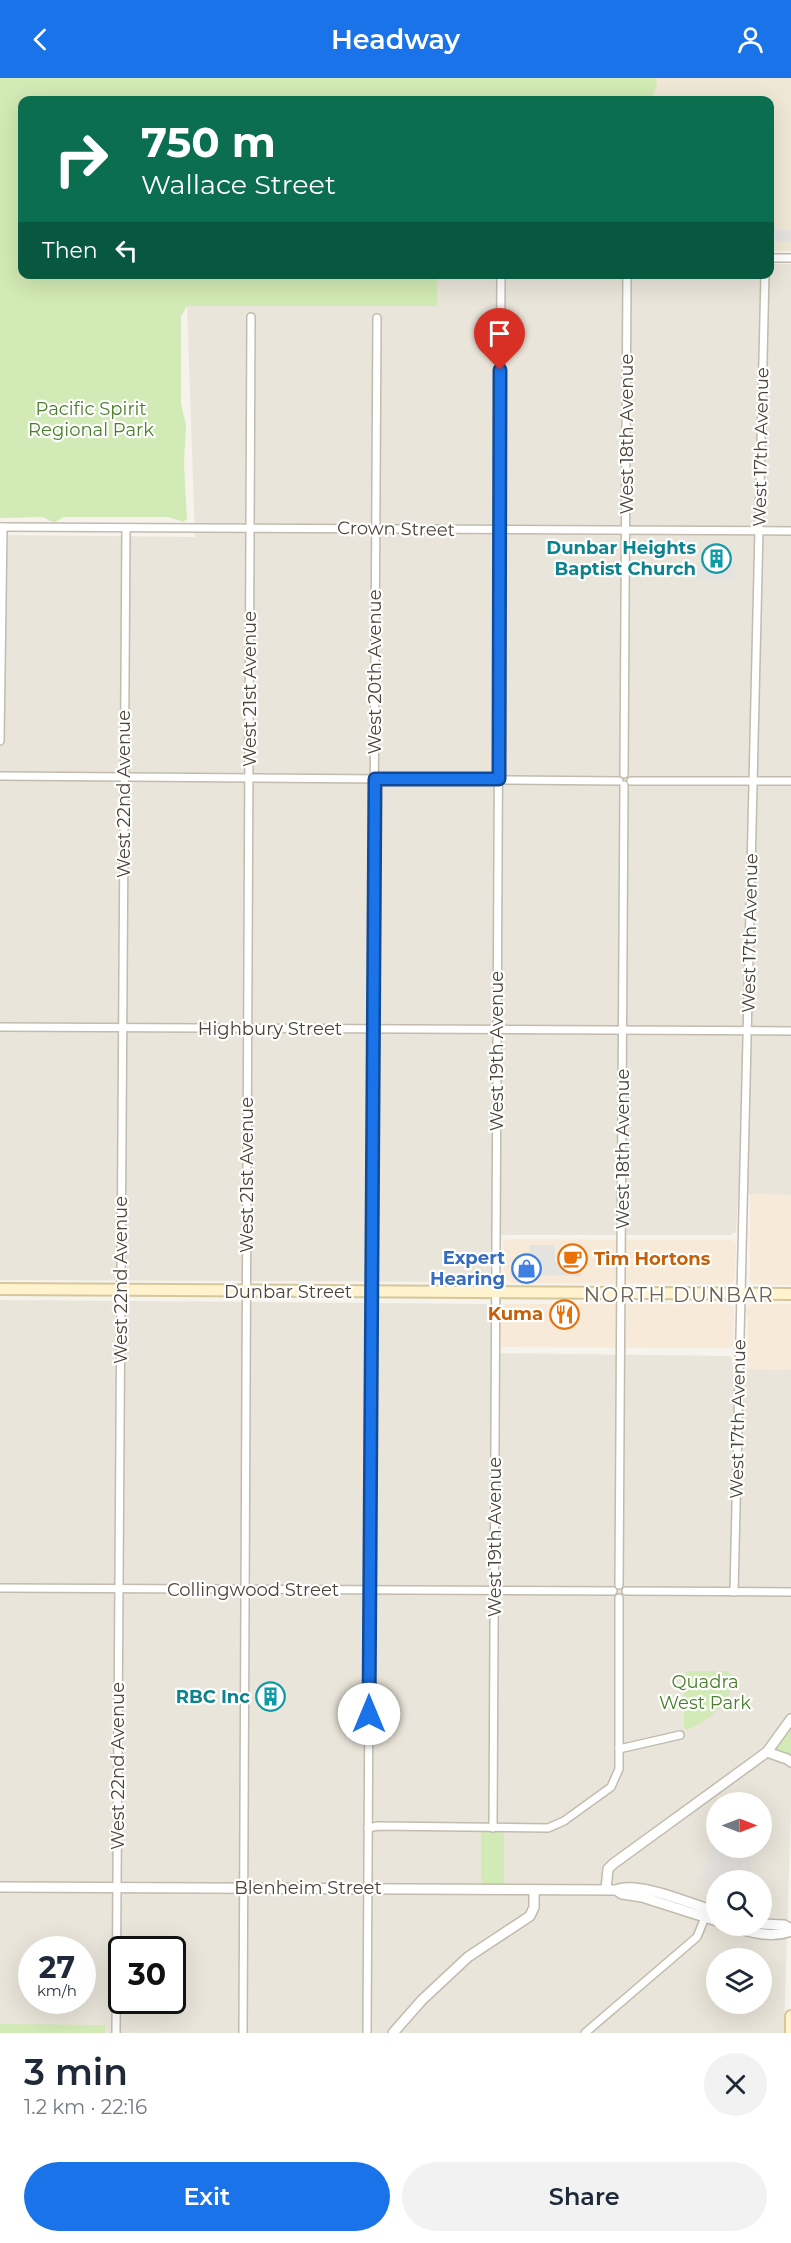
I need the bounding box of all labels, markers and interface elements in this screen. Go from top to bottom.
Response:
icon: back [24,23,57,56]
text: Headway [331,23,460,56]
icon: person [734,23,767,56]
text: 750 m [141,116,276,168]
icon: right [42,120,120,198]
text: Wallace Street [141,168,336,201]
icon: left [110,234,143,267]
text: Then [42,237,98,264]
pin [474,308,525,370]
icon: arrive [483,317,516,350]
street label: West 18th Avenue [616,353,638,514]
street label: West 17th Avenue [749,367,773,527]
park label: Pacific Spirit Regional Park [28,398,154,441]
street label: Crown Street [337,517,455,541]
place label: Dunbar Heights Baptist Church [546,537,696,580]
building icon: Dunbar Heights Baptist Church [701,542,733,574]
street label: West 20th Avenue [364,589,386,755]
street label: West 21st Avenue [239,611,261,767]
street label: West 22nd Avenue [113,710,135,878]
street label: West 17th Avenue [738,853,762,1013]
street label: West 19th Avenue [486,971,508,1131]
street label: Highbury Street [198,1018,342,1040]
street label: West 18th Avenue [612,1068,634,1229]
street label: West 21st Avenue [236,1097,258,1253]
street label: West 22nd Avenue [110,1196,132,1364]
cafe icon: Tim Hortons [557,1243,589,1275]
place label: Expert Hearing [430,1247,505,1290]
place label: Tim Hortons [594,1248,711,1270]
shop icon: Expert Hearing [510,1252,542,1284]
street label: Dunbar Street [224,1281,352,1303]
district label: NORTH DUNBAR [584,1283,774,1307]
restaurant icon: Kuma [548,1298,580,1330]
place label: Kuma [488,1303,543,1325]
street label: West 17th Avenue [726,1339,750,1499]
street label: West 19th Avenue [484,1457,506,1617]
street label: Collingwood Street [167,1579,339,1601]
park label: Quadra West Park [659,1671,751,1714]
building icon: RBC Inc [255,1681,287,1713]
street label: West 22nd Avenue [107,1682,129,1850]
position arrow [337,1682,401,1746]
place label: RBC Inc [176,1686,250,1708]
north arrow [706,1792,772,1858]
map controls [706,1792,772,2014]
button: search [706,1870,772,1936]
street label: Blenheim Street [234,1877,382,1899]
speed limit sign: 30 [108,1936,186,2014]
button: layers [706,1948,772,2014]
text: 27 [39,1949,75,1986]
text: km/h [37,1981,77,2000]
text: 3 min [24,2050,128,2094]
button: close [704,2053,767,2116]
text: 1.2 km · 22:16 [24,2095,147,2119]
button: Exit [24,2162,390,2231]
button: Share [402,2162,767,2231]

